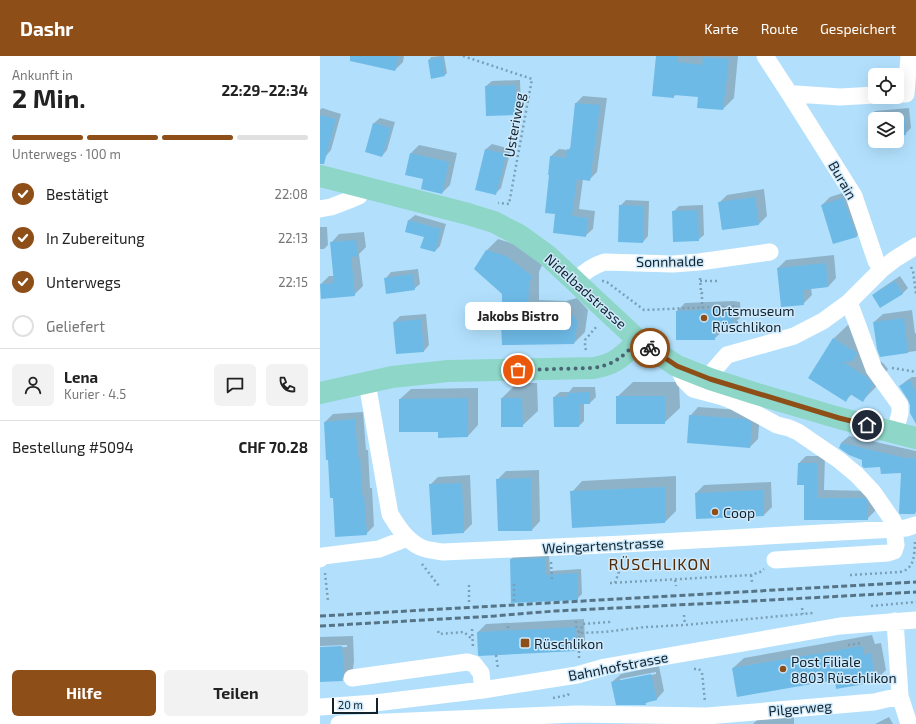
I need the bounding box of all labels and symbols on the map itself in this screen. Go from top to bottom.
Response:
street label: Usteriweg [500,91,528,159]
street label: Burain [825,158,861,202]
street label: Nidelbadstrasse [542,250,630,332]
street label: Sonnhalde [636,252,704,270]
callout: Jakobs Bistro [465,302,571,330]
place label: Ortsmuseum Rüschlikon [712,302,795,335]
marker: Ortsmuseum Rüschlikon [699,313,709,323]
courier [630,328,670,368]
pin [501,353,535,387]
pin [850,408,884,442]
place label: Coop [723,504,755,521]
marker: Coop [710,507,720,517]
street label: Weingartenstrasse [542,533,664,557]
district label: RÜSCHLIKON [609,554,711,573]
place label: Rüschlikon [534,635,603,652]
marker: Rüschlikon [519,637,531,649]
street label: Bahnhofstrasse [567,648,669,684]
place label: Post Filiale 8803 Rüschlikon [791,653,897,686]
marker: Post Filiale 8803 Rüschlikon [778,664,788,674]
scale bar [332,696,378,715]
street label: Pilgerweg [768,697,833,719]

